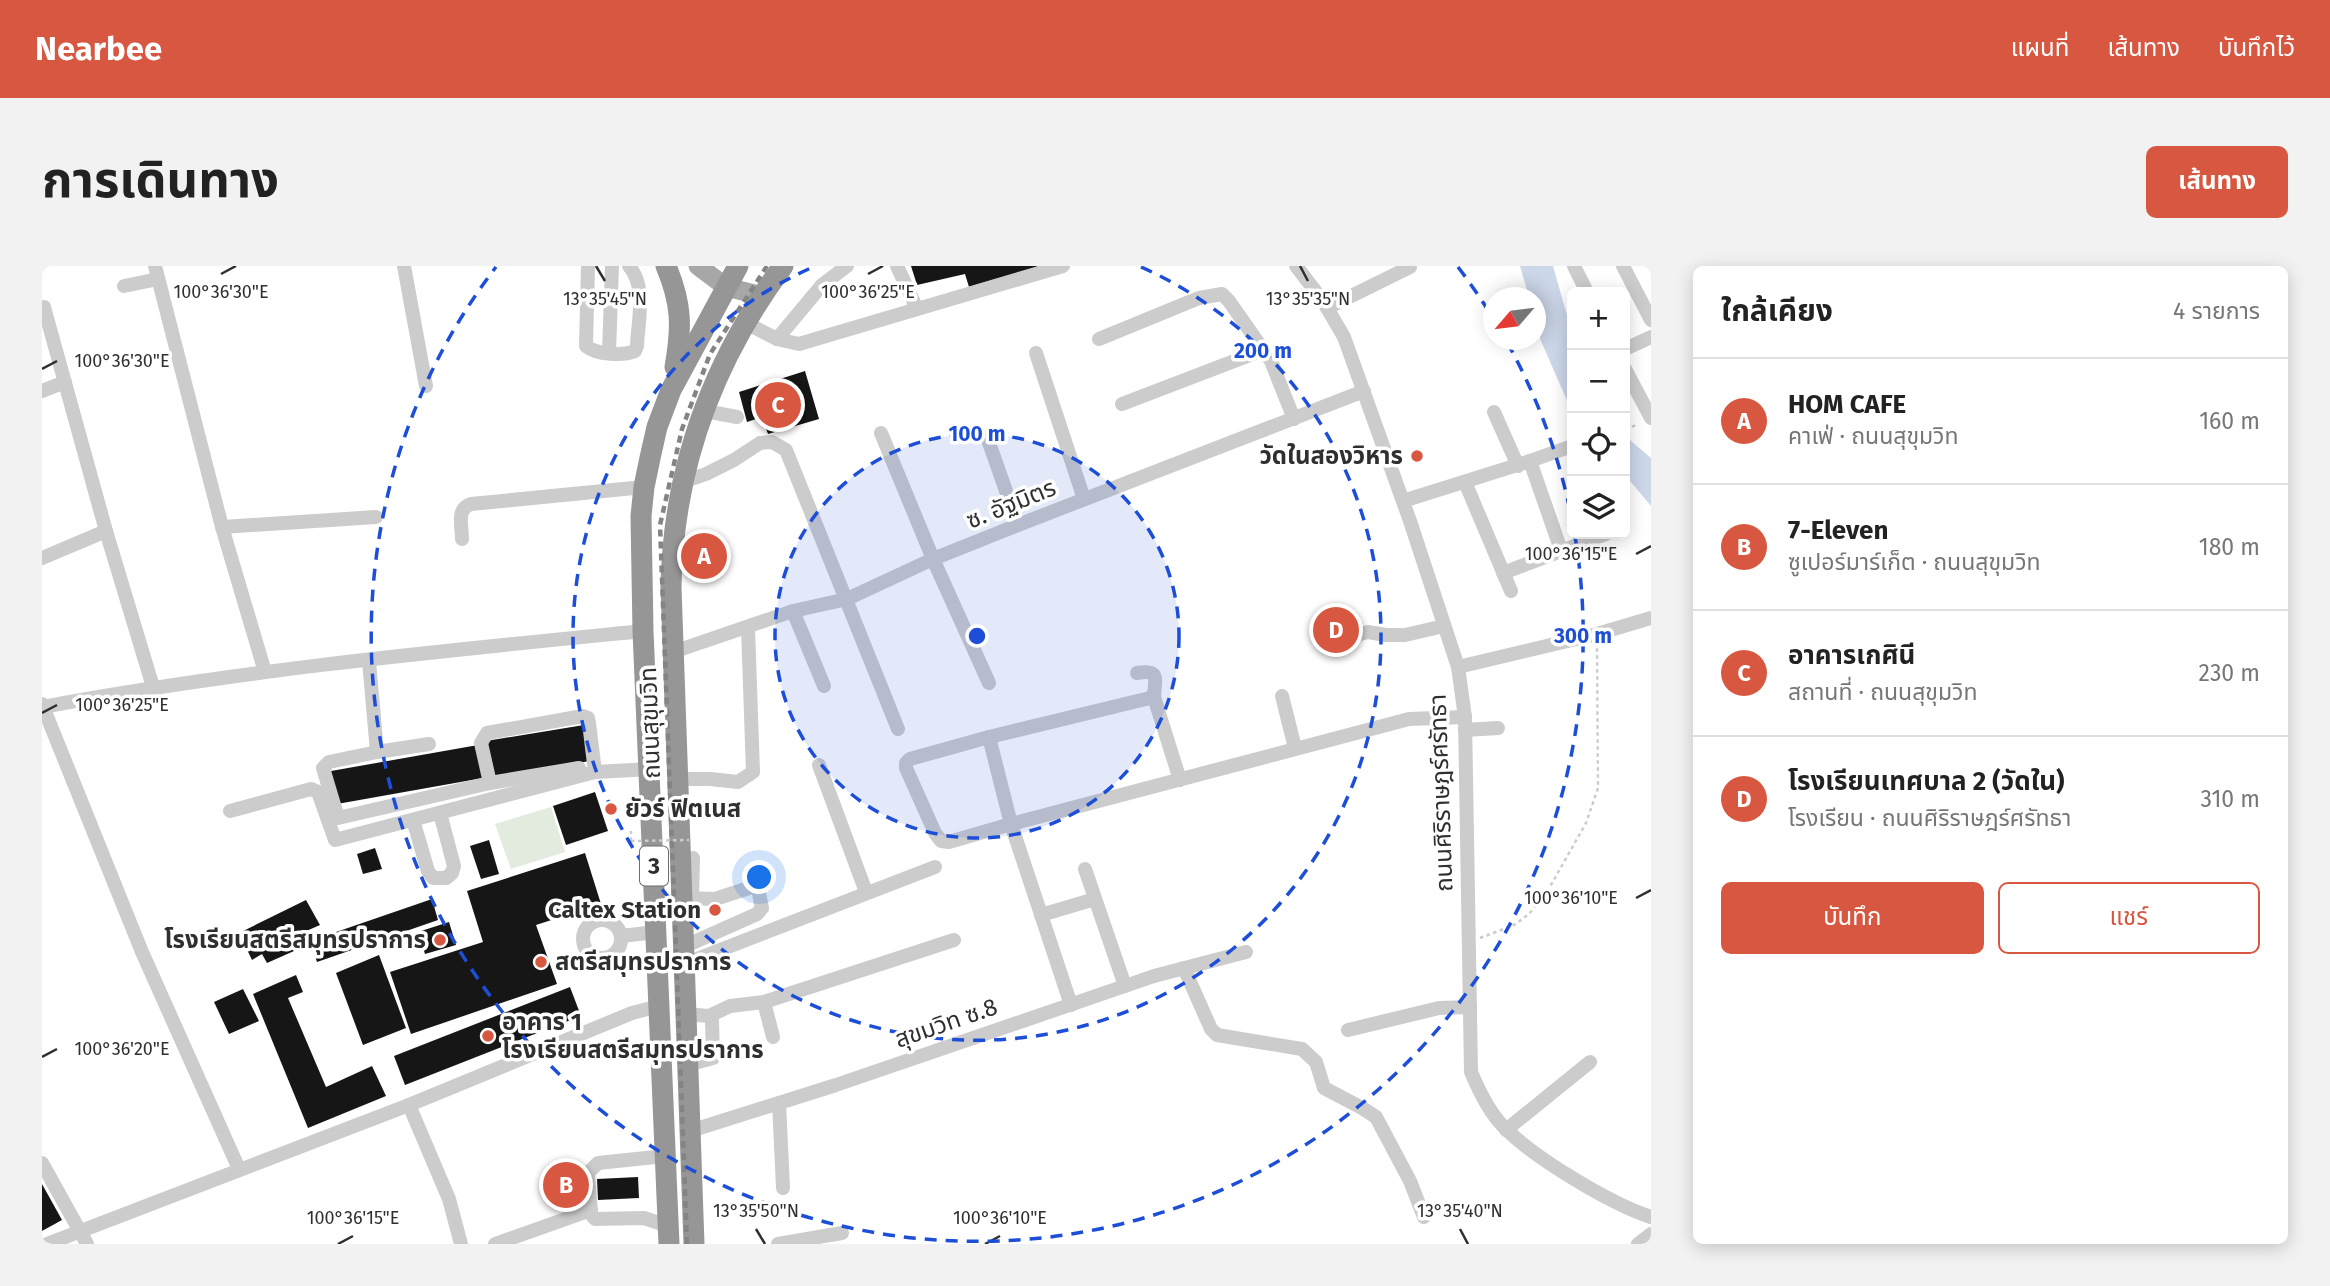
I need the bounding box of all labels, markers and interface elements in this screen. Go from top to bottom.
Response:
text: Nearbee [35,29,162,69]
text: แผนที่ [2011,34,2069,62]
text: เส้นทาง [2107,34,2180,62]
text: บันทึกไว้ [2218,34,2295,62]
button: เส้นทาง [2146,146,2288,218]
text: การเดินทาง [42,151,279,210]
text: 100°36'30"E [173,281,269,303]
text: 100°36'25"E [821,281,915,303]
north arrow [1483,287,1546,350]
map controls [1567,287,1630,539]
button: + [1567,287,1630,350]
text: 13°35'45"N [563,288,647,310]
text: 13°35'35"N [1266,288,1350,310]
text: ใกล้เคียง [1721,293,1833,329]
text: 4 รายการ [2173,297,2260,325]
text: 200 m [1234,338,1292,364]
text: 100°36'30"E [74,350,170,372]
button: − [1567,350,1630,413]
pin: C [755,379,801,431]
text: HOM CAFE [1788,389,1906,420]
text: A [1737,407,1751,435]
text: 160 m [2199,407,2260,435]
button: locate [1567,413,1630,476]
text: 100 m [948,421,1006,447]
text: คาเฟ่ · ถนนสุขุมวิท [1788,422,1958,450]
place label: วัดในสองวิหาร [1259,442,1403,470]
marker: วัดในสองวิหาร [1409,448,1425,464]
street label: ซ. อัฐมิตร [962,473,1060,535]
button: layers [1567,476,1630,539]
text: 7-Eleven [1788,515,1888,546]
pin: A [681,530,727,582]
text: B [1737,533,1751,561]
text: 180 m [2199,533,2260,561]
text: 100°36'15"E [1525,543,1617,565]
text: ซูเปอร์มาร์เก็ต · ถนนสุขุมวิท [1788,548,2041,576]
pin: D [1313,604,1359,656]
text: 300 m [1553,623,1612,649]
centre of rings [965,624,989,648]
text: อาคารเกศินี [1788,640,1915,671]
text: C [1737,659,1751,687]
text: 230 m [2199,659,2260,687]
street label: ถนนสุขุมวิท [634,667,667,779]
text: สถานที่ · ถนนสุขุมวิท [1788,678,1977,706]
text: 100°36'25"E [75,694,169,716]
street label: ถนนศิริราษฎร์ศรัทธา [1424,694,1458,892]
text: โรงเรียนเทศบาล 2 (วัดใน) [1788,766,2065,797]
text: D [1737,785,1751,813]
text: 310 m [2200,785,2260,813]
place label: ยัวร์ ฟิตเนส [625,795,741,823]
marker: ยัวร์ ฟิตเนส [603,801,619,817]
text: โรงเรียน · ถนนศิริราษฎร์ศรัทธา [1788,804,2071,832]
road number: 3 [640,846,668,886]
your location [742,860,776,894]
button: บันทึก [1721,882,1984,954]
button: แชร์ [1998,882,2260,954]
text: 100°36'10"E [1524,887,1618,909]
place label: Caltex Station [548,896,701,924]
marker: Caltex Station [707,902,723,918]
place label: โรงเรียนสตรีสมุทรปราการ [164,926,426,955]
marker: โรงเรียนสตรีสมุทรปราการ [432,932,448,948]
place label: สตรีสมุทรปราการ [555,948,731,977]
marker: สตรีสมุทรปราการ [533,954,549,970]
street label: สุขมวิท ซ.8 [891,992,1001,1055]
place label: อาคาร 1 โรงเรียนสตรีสมุทรปราการ [502,1008,764,1065]
marker: อาคาร 1 โรงเรียนสตรีสมุทรปราการ [480,1028,496,1044]
text: 100°36'20"E [74,1038,170,1060]
pin: B [543,1159,589,1211]
text: 13°35'50"N [713,1200,799,1222]
text: 13°35'40"N [1417,1200,1503,1222]
text: 100°36'15"E [307,1207,399,1229]
text: 100°36'10"E [953,1207,1047,1229]

